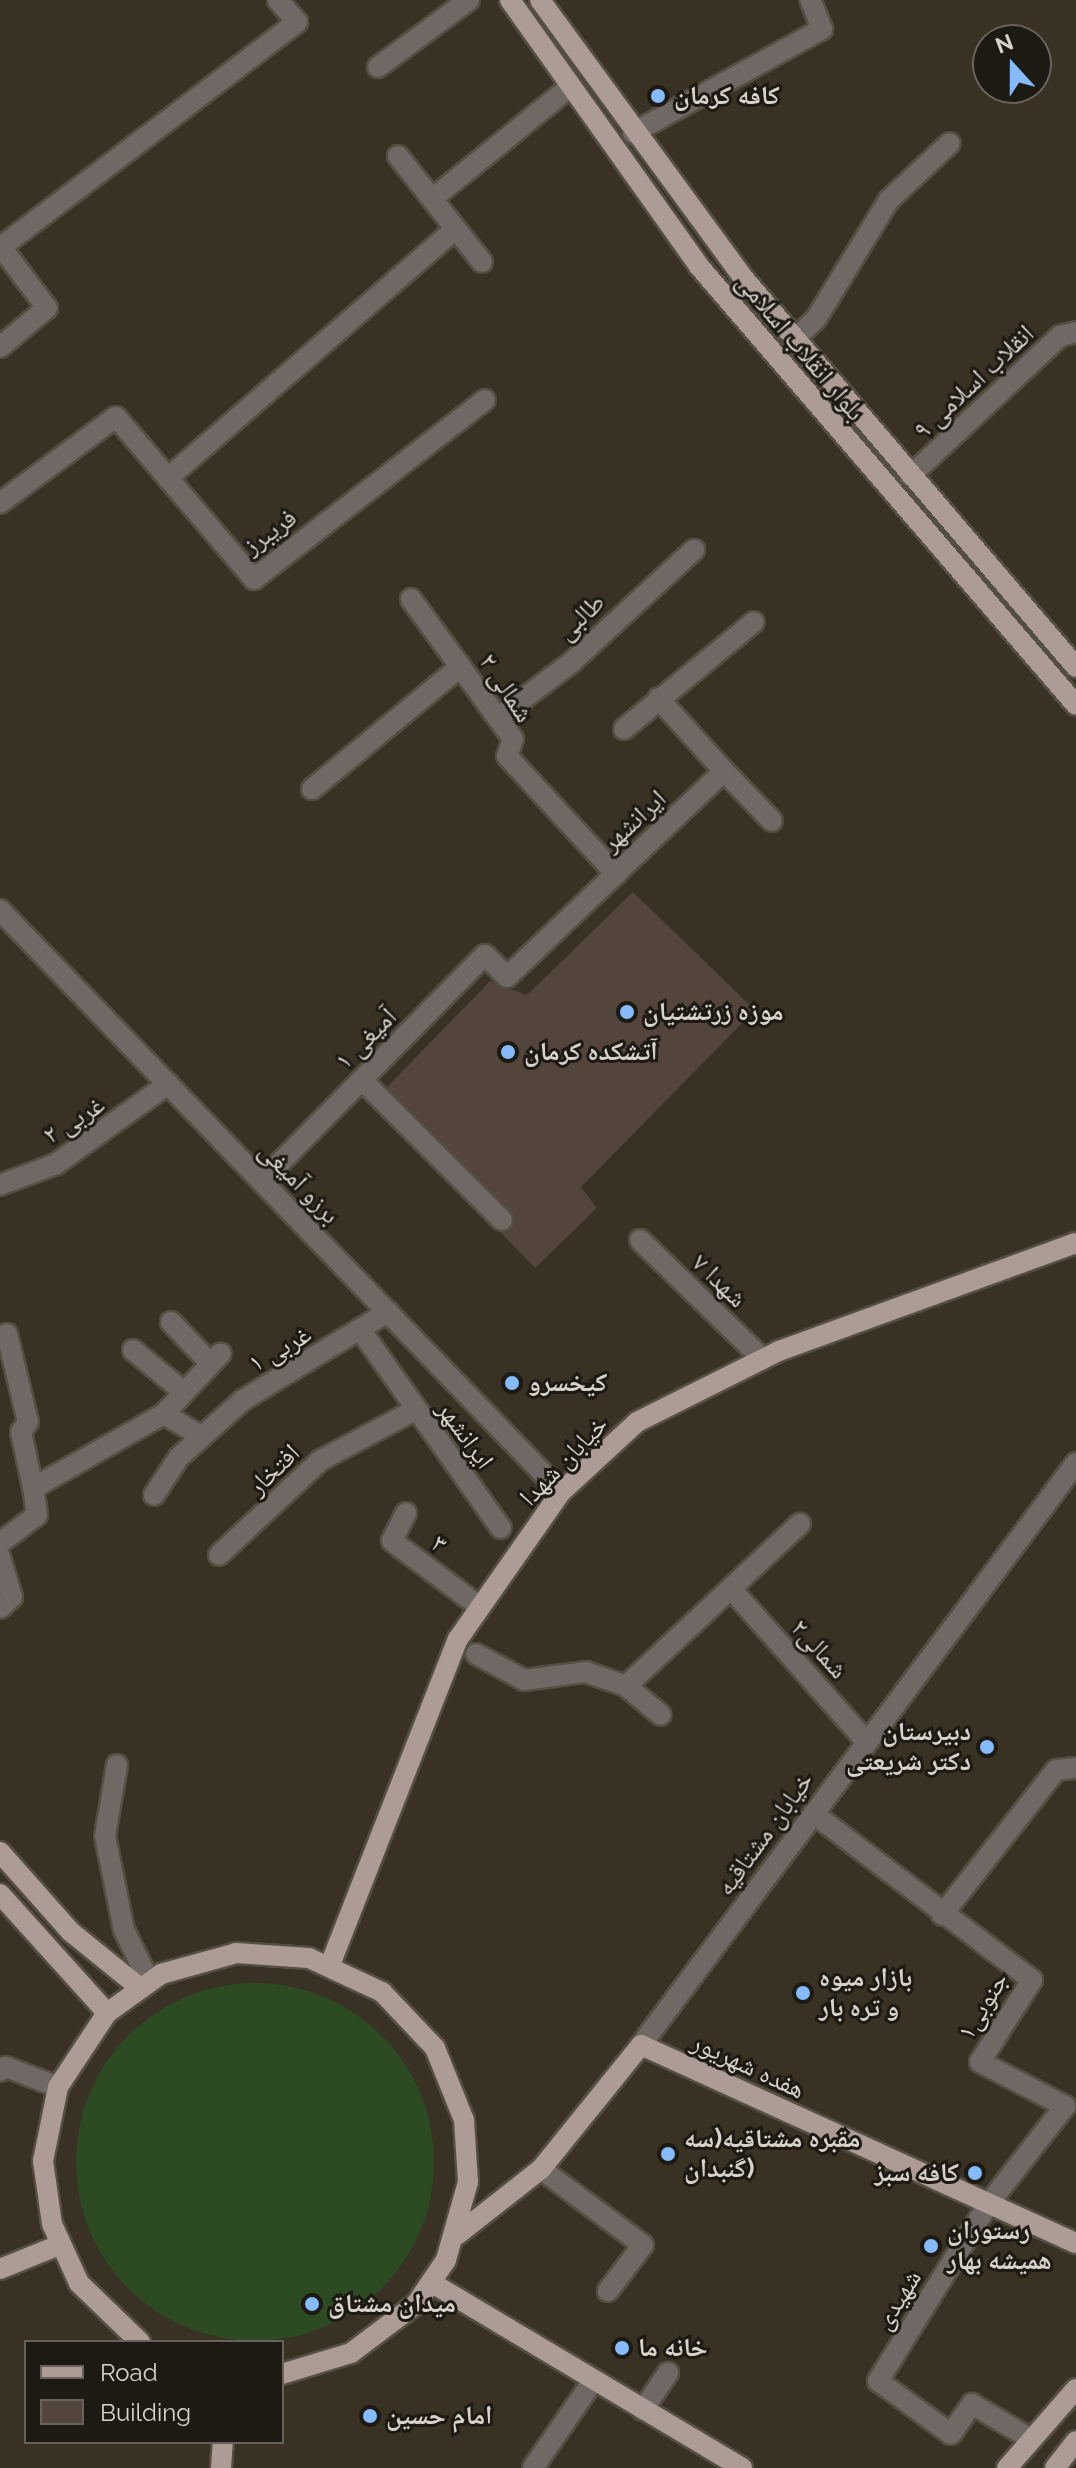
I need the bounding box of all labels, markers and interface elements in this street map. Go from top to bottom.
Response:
north arrow [972,24,1052,104]
text: N [992,28,1017,59]
place label: کافه کرمان [674,80,780,112]
marker: کافه کرمان [649,87,667,105]
street label: بلوار انقلاب اسلامی [729,267,871,427]
street label: انقلاب اسلامی ۹ [907,318,1041,446]
street label: فریبرز [237,502,303,562]
street label: طالبی [550,587,612,647]
street label: ۲ شمالی [472,648,540,728]
street label: ایرانشهر [595,783,673,859]
place label: موزه زرتشتیان [643,996,784,1028]
street label: آمیغی ۱ [329,1002,403,1076]
marker: موزه زرتشتیان [618,1003,636,1021]
place label: آتشکده کرمان [524,1036,658,1068]
marker: آتشکده کرمان [499,1043,517,1061]
street label: ۲ غربی [37,1089,111,1151]
street label: برزو آمیغی [252,1135,346,1231]
street label: شهدا ۷ [685,1248,753,1314]
street label: ۱ غربی [243,1319,317,1379]
place label: کیخسرو [528,1367,607,1399]
marker: کیخسرو [503,1374,521,1392]
street label: ایرانشهر [430,1395,500,1475]
street label: خیابان شهدا [513,1409,615,1513]
street label: افتخار [241,1438,307,1502]
street label: ۳ [425,1528,453,1560]
street label: شمالی۲ [784,1613,854,1685]
place label: دبیرستان دکتر شریعتی [846,1716,971,1778]
marker: دبیرستان دکتر شریعتی [978,1738,996,1756]
street label: خیابان مشتاقیه [710,1766,820,1902]
place label: بازار میوه و تره بار [819,1962,912,2024]
street label: جنوبی۱ [951,1967,1015,2045]
marker: بازار میوه و تره بار [794,1984,812,2002]
street label: هفده شهریور [686,2026,810,2106]
place label: مقبره مشتاقیه(سه گنبدان) [684,2123,860,2184]
marker: مقبره مشتاقیه(سه گنبدان) [659,2145,677,2163]
place label: کافه سبز [874,2157,959,2189]
marker: کافه سبز [966,2164,984,2182]
place label: رستوران همیشه بهار [947,2215,1052,2276]
marker: رستوران همیشه بهار [922,2237,940,2255]
street label: شهیدی [868,2264,928,2336]
place label: ميدان مشتاق [328,2288,456,2320]
marker: ميدان مشتاق [303,2295,321,2313]
place label: خانه ما [638,2332,708,2364]
marker: خانه ما [613,2339,631,2357]
legend [24,2340,284,2444]
text: Road [100,2358,158,2387]
text: Building [100,2398,191,2427]
place label: امام حسین [386,2400,492,2432]
marker: امام حسین [361,2407,379,2425]

